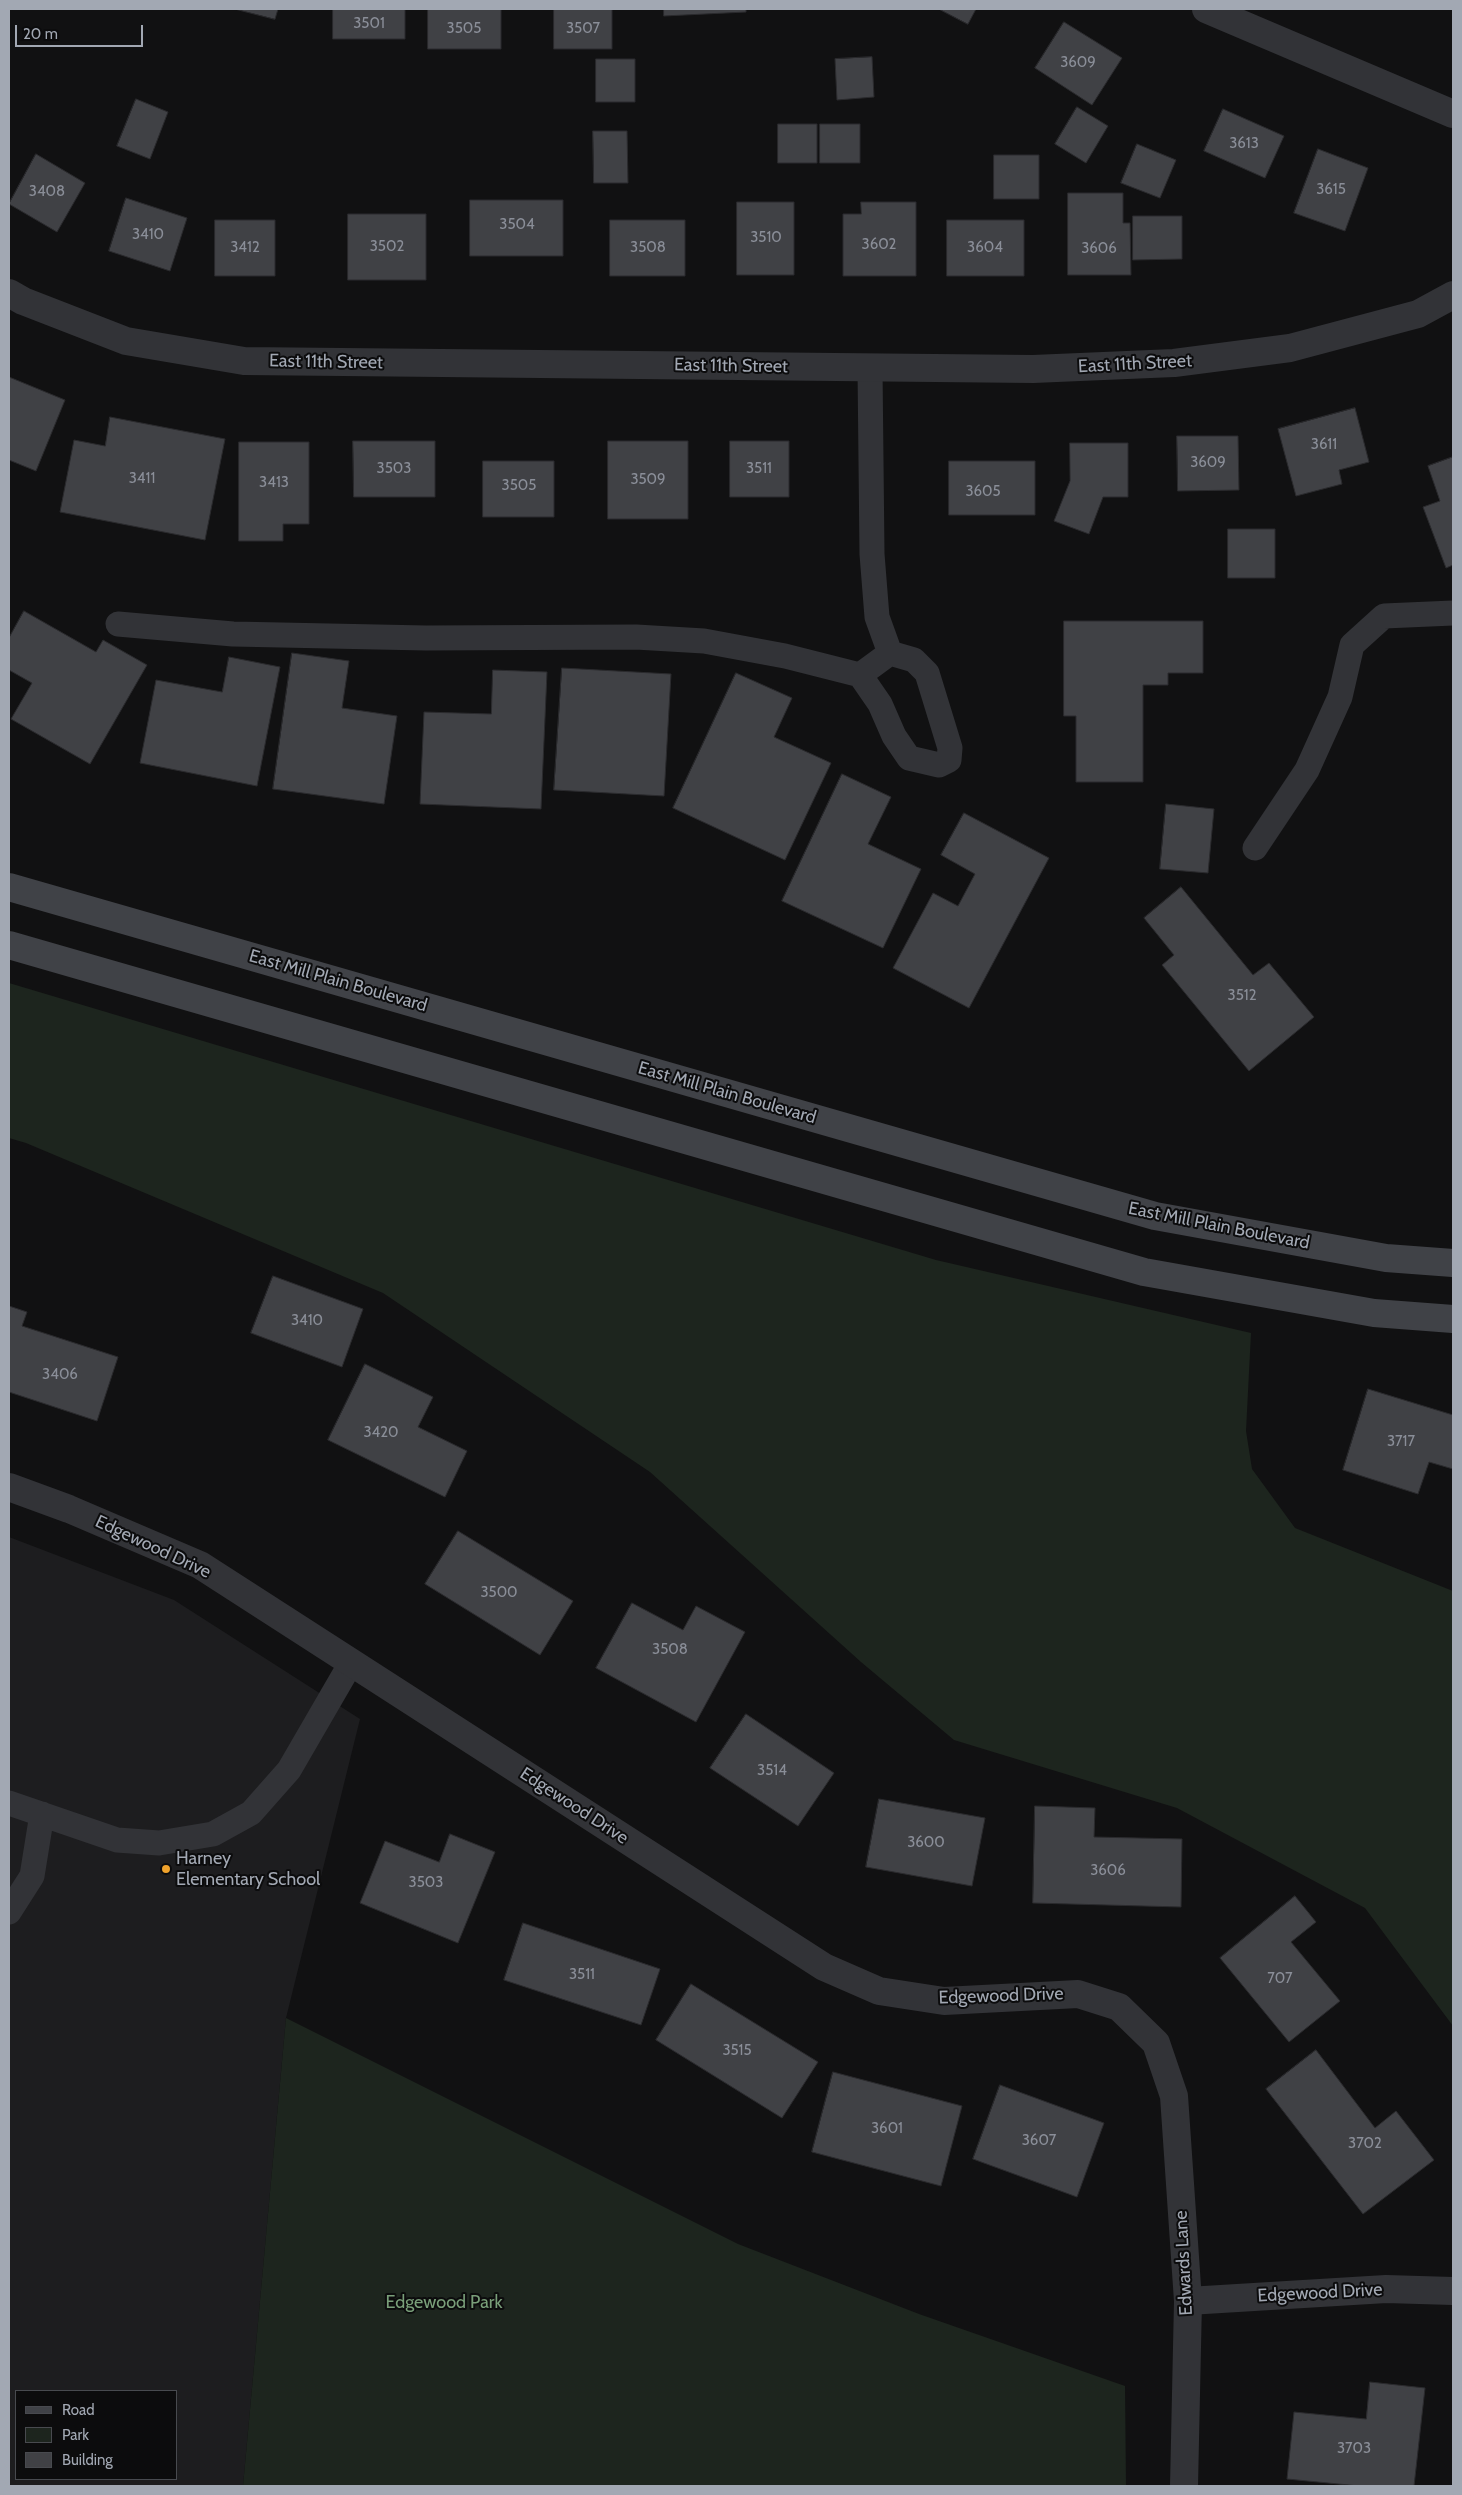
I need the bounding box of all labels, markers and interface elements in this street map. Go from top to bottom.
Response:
scale bar [18,15,145,47]
house number: 3501 [353,15,385,33]
house number: 3505 [447,20,481,38]
house number: 3507 [566,20,600,38]
text: 20 m [23,25,58,43]
house number: 3609 [1060,54,1096,72]
house number: 3613 [1229,135,1259,153]
house number: 3615 [1316,181,1346,199]
house number: 3408 [29,183,65,201]
house number: 3504 [499,216,535,234]
house number: 3410 [132,226,164,244]
house number: 3510 [750,229,782,247]
house number: 3602 [862,236,896,254]
house number: 3502 [370,238,404,256]
house number: 3412 [230,239,260,257]
house number: 3508 [630,239,666,257]
house number: 3604 [967,239,1003,257]
house number: 3606 [1081,240,1117,258]
street label: East 11th Street [269,350,383,374]
street label: East 11th Street [1077,350,1193,378]
street label: East 11th Street [674,354,788,378]
house number: 3611 [1311,436,1337,454]
house number: 3609 [1190,454,1226,472]
house number: 3503 [377,460,411,478]
house number: 3511 [746,460,772,478]
house number: 3411 [129,470,155,488]
house number: 3509 [630,471,666,489]
house number: 3413 [259,474,289,492]
house number: 3505 [502,477,536,495]
house number: 3605 [965,483,1001,501]
street label: East Mill Plain Boulevard [246,945,430,1017]
house number: 3512 [1228,987,1256,1005]
street label: East Mill Plain Boulevard [635,1057,819,1129]
street label: East Mill Plain Boulevard [1127,1198,1311,1254]
house number: 3410 [291,1312,323,1330]
house number: 3406 [42,1366,78,1384]
house number: 3420 [363,1424,399,1442]
house number: 3717 [1387,1433,1415,1451]
street label: Edgewood Drive [92,1511,214,1583]
house number: 3500 [480,1584,518,1602]
house number: 3508 [652,1641,688,1659]
house number: 3514 [757,1762,787,1780]
street label: Edgewood Drive [516,1763,632,1849]
house number: 3600 [907,1834,945,1852]
place label: Harney Elementary School [176,1848,320,1890]
house number: 3606 [1090,1862,1126,1880]
marker: Harney Elementary School [160,1863,172,1875]
house number: 3503 [409,1874,443,1892]
house number: 3511 [569,1966,595,1984]
house number: 707 [1267,1970,1293,1988]
street label: Edgewood Drive [938,1983,1064,2009]
house number: 3515 [722,2042,752,2060]
house number: 3601 [871,2120,903,2138]
house number: 3607 [1022,2132,1056,2150]
house number: 3702 [1348,2135,1382,2153]
street label: Edwards Lane [1170,2210,1198,2316]
street label: Edgewood Drive [1257,2279,1383,2307]
park label: Edgewood Park [385,2292,503,2314]
legend [15,2390,178,2480]
text: Road [62,2401,95,2419]
text: Park [62,2426,89,2444]
house number: 3703 [1337,2440,1371,2458]
text: Building [62,2451,113,2469]

